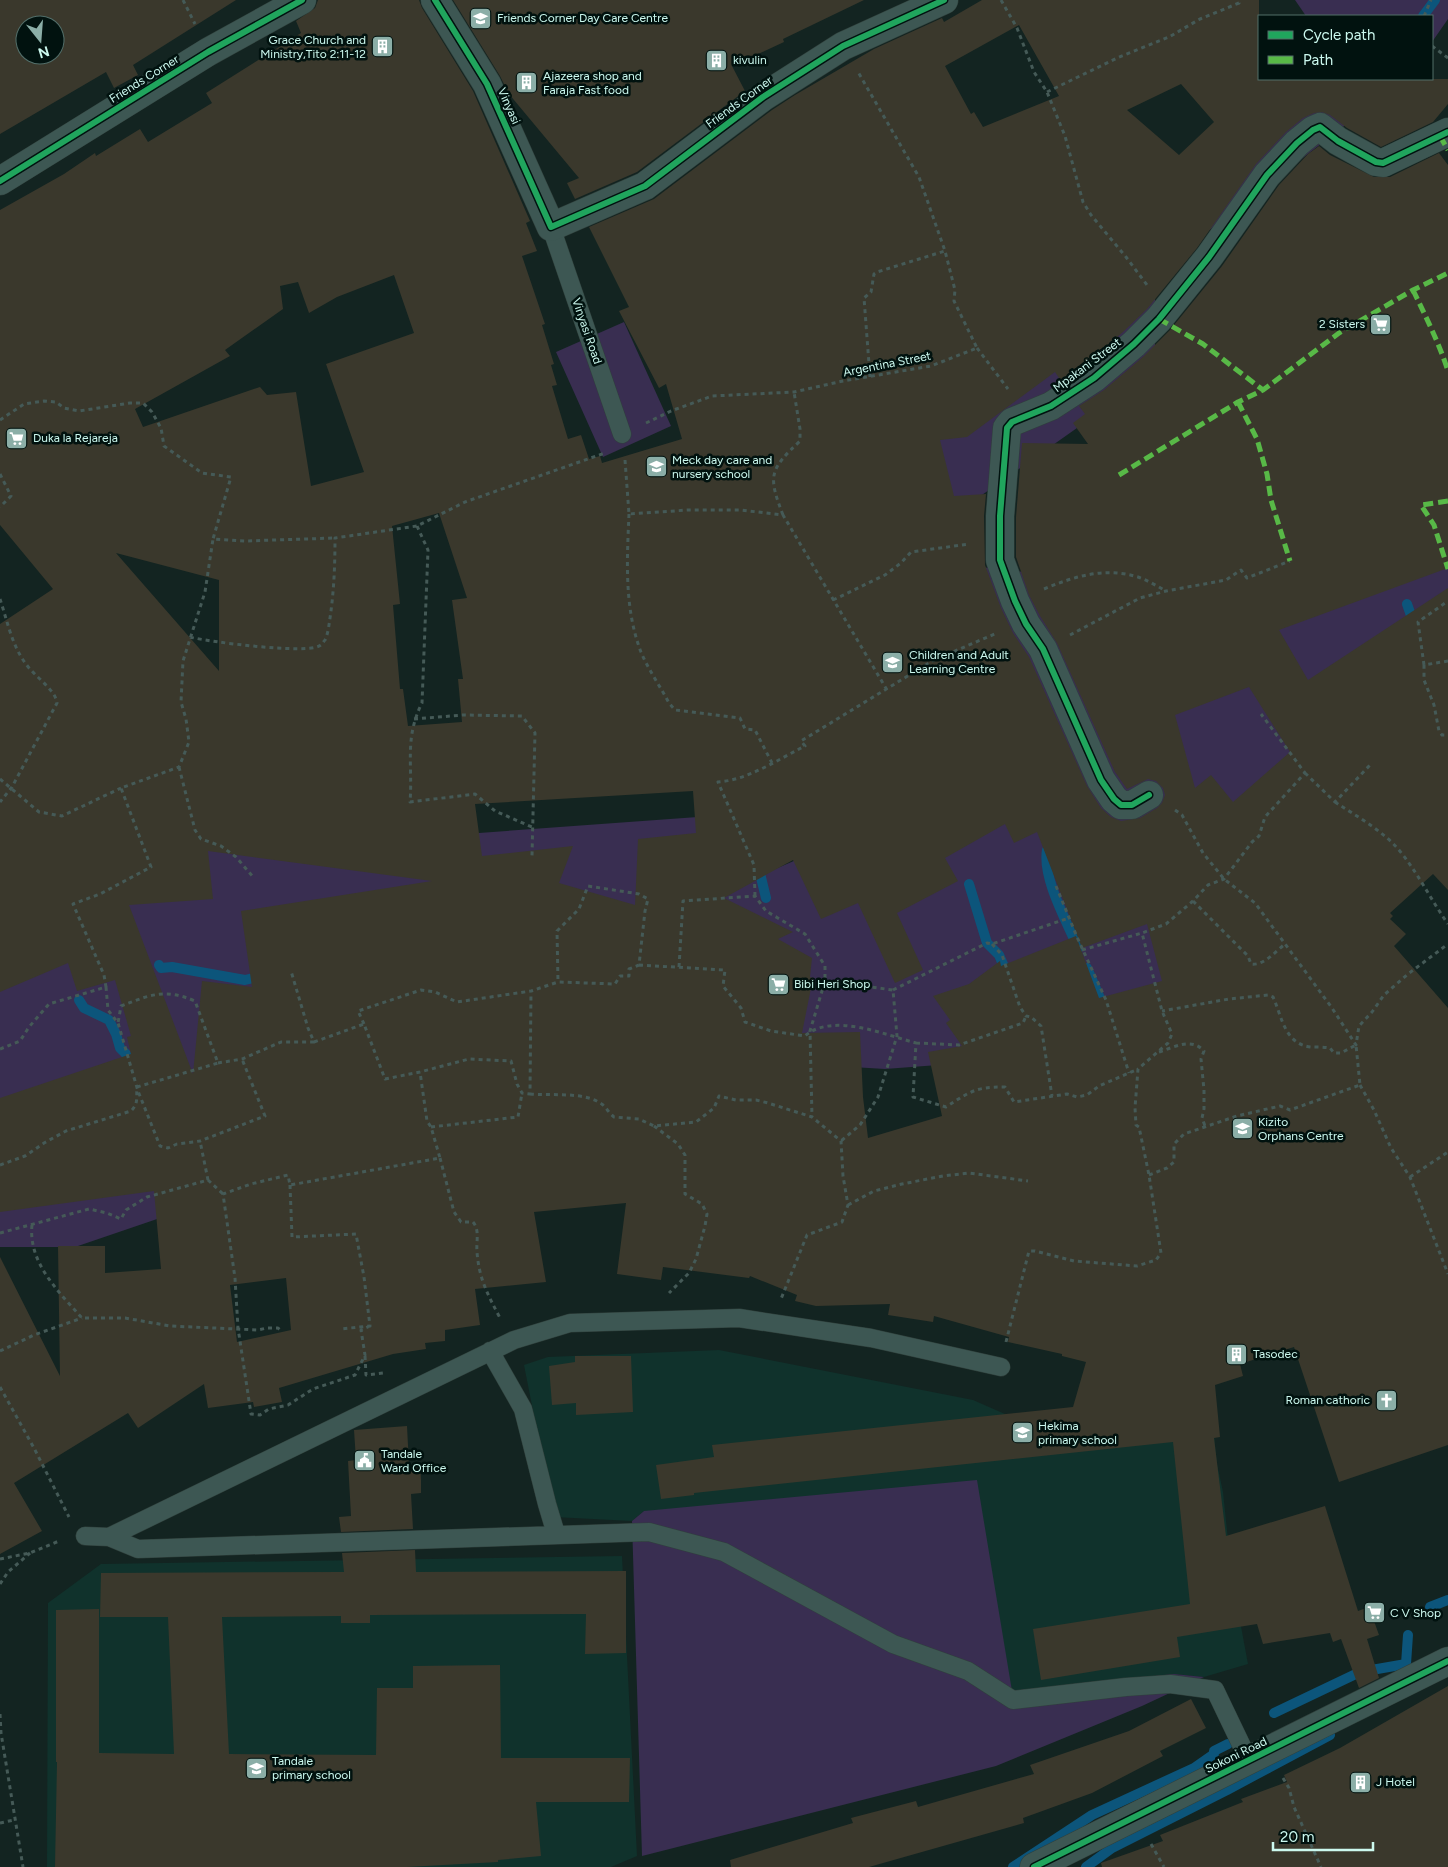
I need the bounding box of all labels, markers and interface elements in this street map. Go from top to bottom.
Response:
school or university icon: Friends Corner Day Care Centre [469,6,493,30]
place label: Friends Corner Day Care Centre [497,11,668,25]
north arrow [15,15,65,65]
legend [1258,15,1433,80]
text: Cycle path [1303,26,1375,44]
place label: Grace Church and Ministry,Tito 2:11-12 [260,33,366,61]
building icon: Grace Church and Ministry,Tito 2:11-12 [370,35,394,59]
text: N [36,42,51,62]
building icon: kivulin [705,48,729,72]
text: Path [1303,51,1333,69]
street label: Friends Corner [107,52,181,106]
place label: kivulin [733,53,767,67]
place label: Ajazeera shop and Faraja Fast food [543,69,642,97]
building icon: Ajazeera shop and Faraja Fast food [515,71,539,95]
street label: Friends Corner [703,73,775,131]
street label: Vinyasi [495,86,523,126]
street label: Vinyasi Road [569,296,605,366]
supermarket icon: 2 Sisters [1369,312,1393,336]
place label: 2 Sisters [1319,317,1365,331]
street label: Mpakani Street [1050,335,1124,395]
street label: Argentina Street [842,349,933,379]
supermarket icon: Duka la Rejareja [5,426,29,450]
place label: Duka la Rejareja [33,431,118,445]
place label: Meck day care and nursery school [672,453,772,481]
school or university icon: Meck day care and nursery school [644,455,668,479]
place label: Children and Adult Learning Centre [909,648,1009,676]
school or university icon: Children and Adult Learning Centre [881,650,905,674]
supermarket icon: Bibi Heri Shop [766,972,790,996]
place label: Bibi Heri Shop [794,977,870,991]
place label: Kizito Orphans Centre [1258,1115,1344,1143]
school or university icon: Kizito Orphans Centre [1230,1117,1254,1141]
building icon: Tasodec [1225,1342,1249,1366]
place label: Tasodec [1253,1347,1298,1361]
church icon: Roman cathoric [1374,1388,1398,1412]
place label: Roman cathoric [1285,1393,1370,1407]
place label: Hekima primary school [1038,1419,1117,1447]
school or university icon: Hekima primary school [1010,1421,1034,1445]
place label: Tandale Ward Office [381,1447,447,1475]
public building icon: Tandale Ward Office [353,1449,377,1473]
supermarket icon: C V Shop [1362,1601,1386,1625]
place label: C V Shop [1390,1606,1441,1620]
street label: Sokoni Road [1203,1734,1269,1776]
place label: Tandale primary school [272,1754,351,1782]
school or university icon: Tandale primary school [244,1756,268,1780]
building icon: J Hotel [1348,1770,1372,1794]
place label: J Hotel [1376,1775,1415,1789]
scale bar [1273,1820,1373,1852]
text: 20 m [1280,1828,1314,1846]

